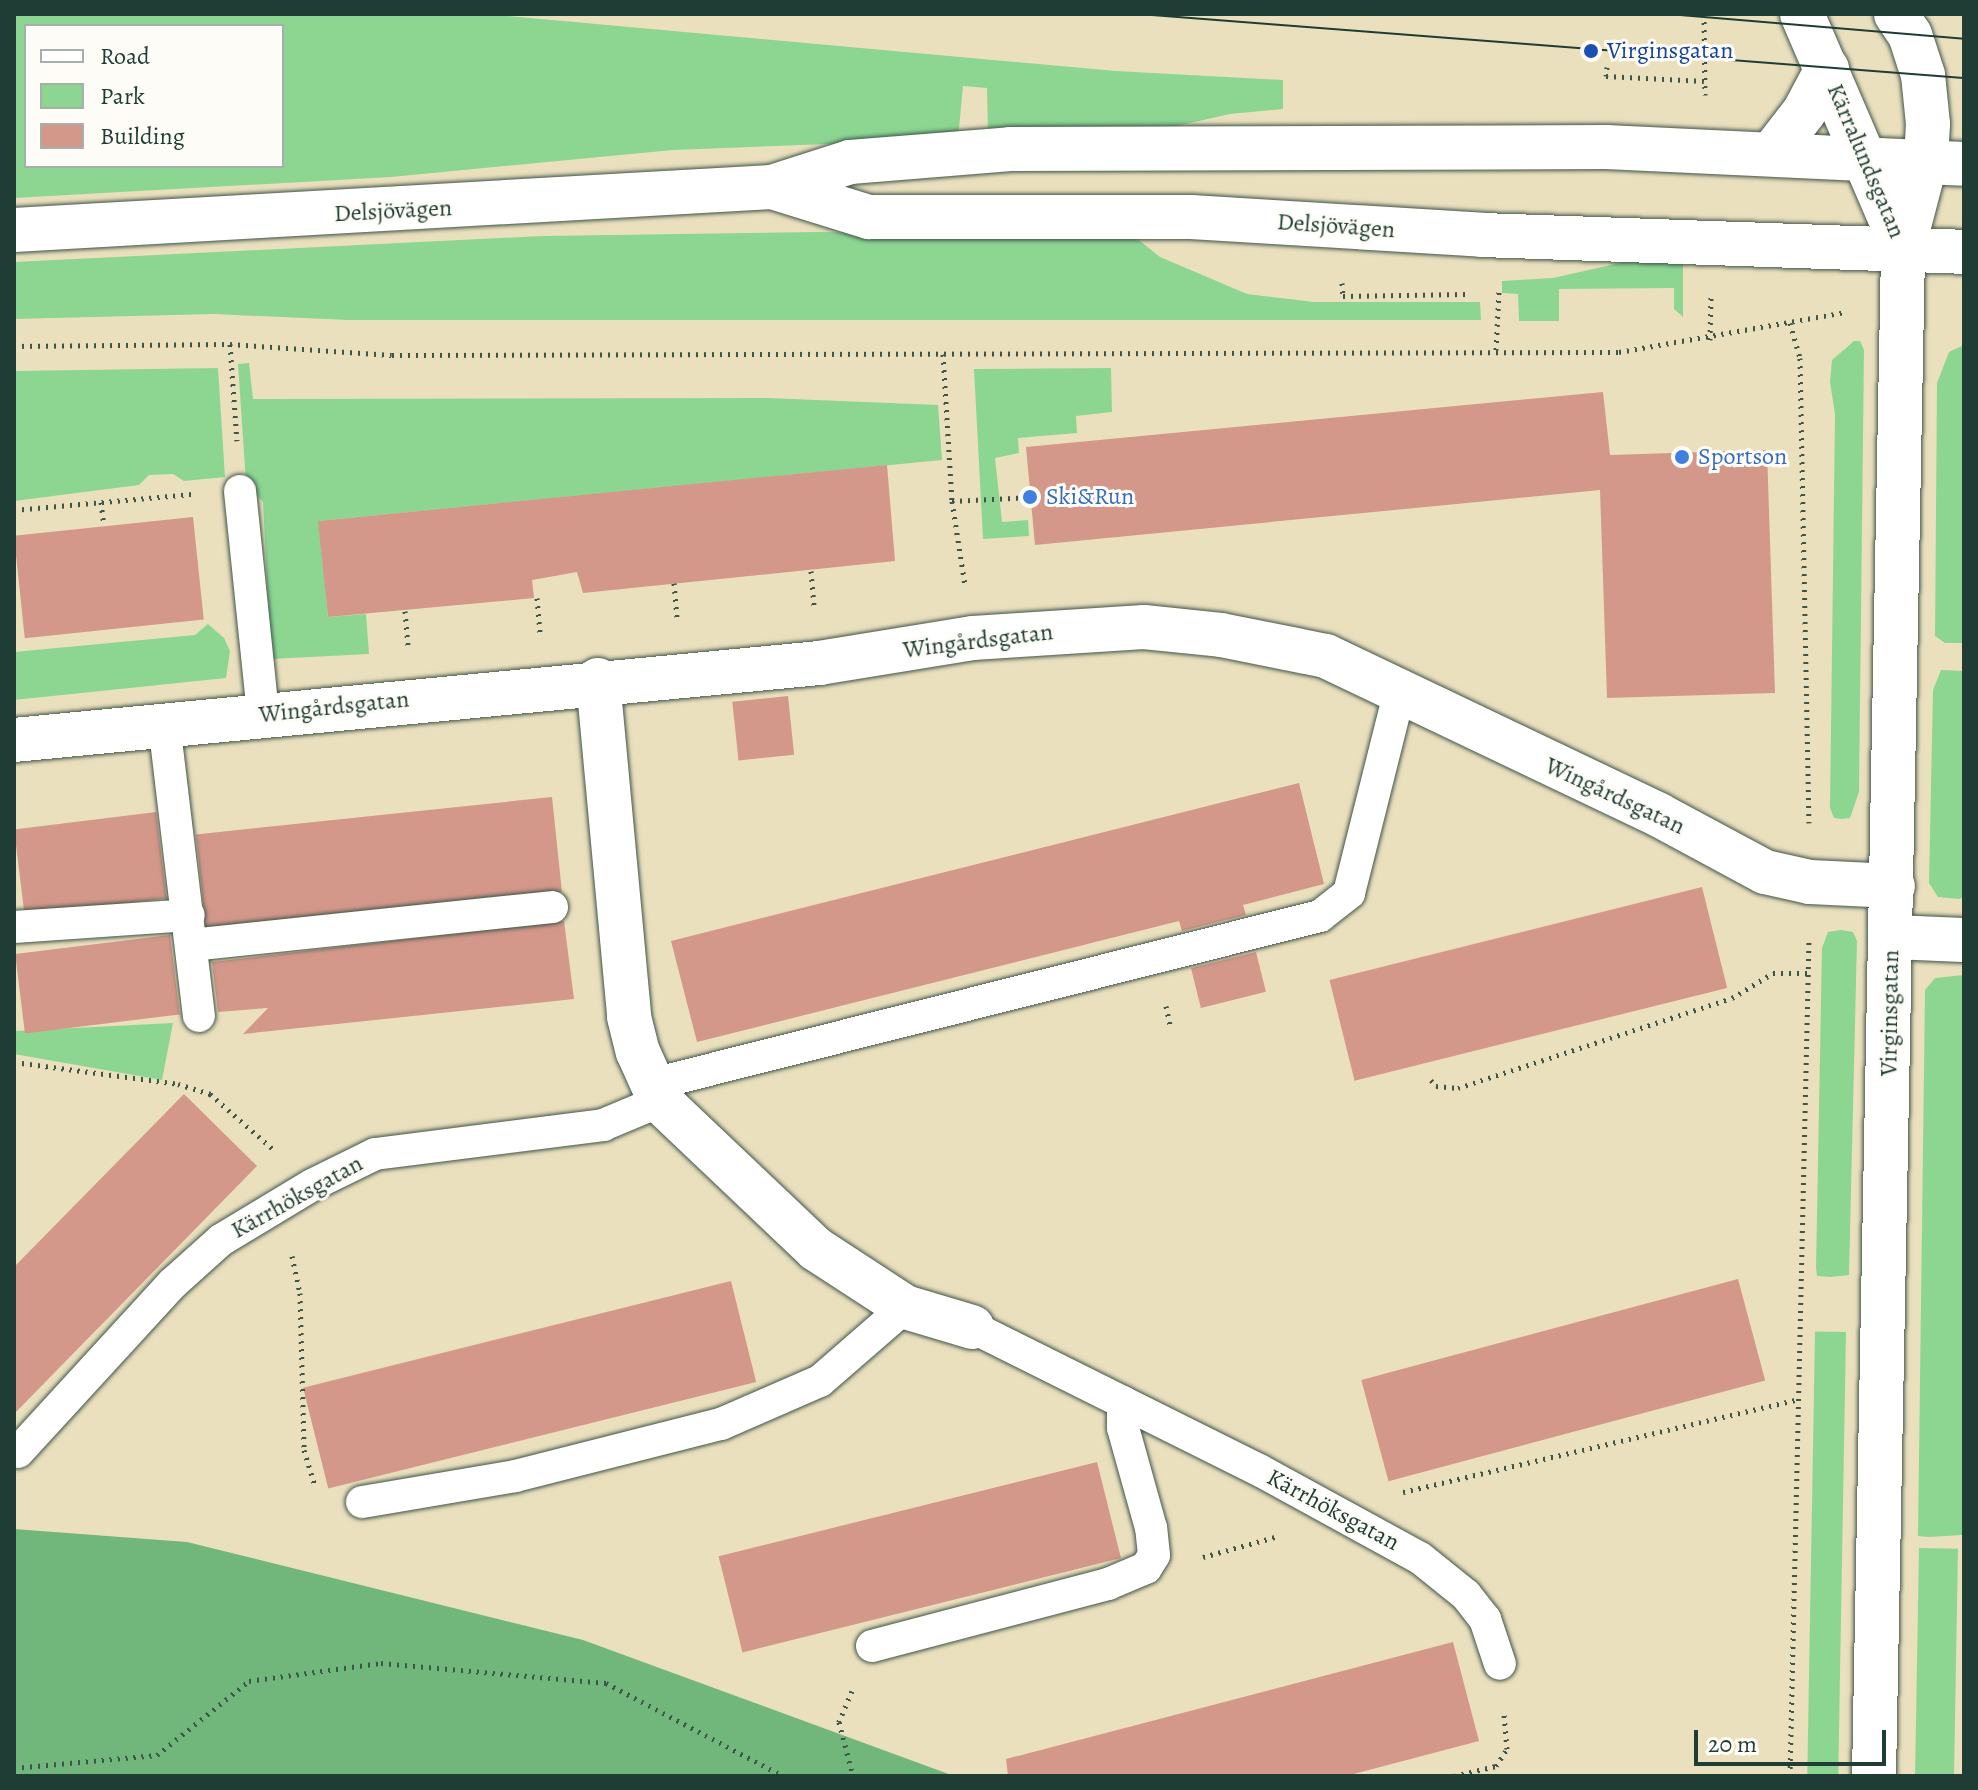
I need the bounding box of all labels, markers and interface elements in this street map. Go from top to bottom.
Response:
legend [24,24,284,168]
place label: Virginsgatan [1607,37,1733,65]
text: Road [100,40,150,72]
marker: Virginsgatan [1582,42,1600,60]
street label: Kärralundsgatan [1821,79,1911,243]
text: Park [100,80,145,112]
text: Building [100,120,185,152]
street label: Delsjövägen [333,194,453,228]
street label: Delsjövägen [1276,208,1396,244]
place label: Sportson [1698,443,1787,471]
marker: Sportson [1673,448,1691,466]
place label: Ski&Run [1046,483,1134,511]
marker: Ski&Run [1021,488,1039,506]
street label: Wingårdsgatan [901,618,1055,664]
street label: Wingårdsgatan [257,685,411,729]
street label: Wingårdsgatan [1541,751,1689,841]
street label: Virginsgatan [1874,950,1906,1076]
street label: Kärrhöksgatan [226,1149,368,1245]
street label: Kärrhöksgatan [1262,1463,1404,1557]
scale bar [1698,1714,1890,1764]
text: 20 m [1708,1728,1757,1760]

